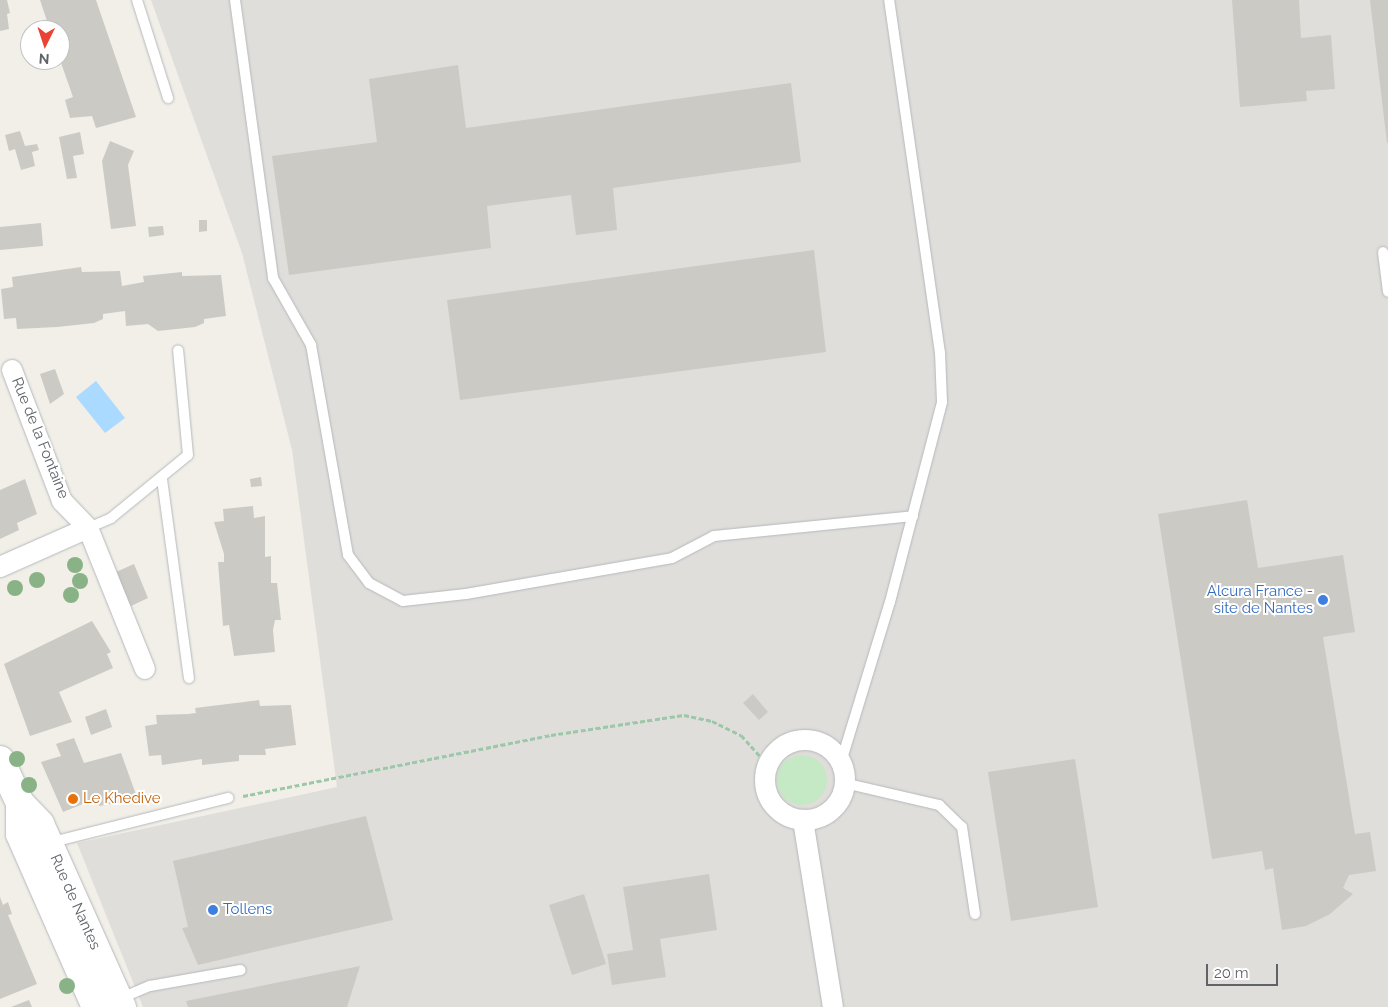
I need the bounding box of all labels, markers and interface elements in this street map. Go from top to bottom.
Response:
north arrow [20,20,70,70]
text: N [38,51,50,67]
street label: Rue de la Fontaine [7,375,73,501]
place label: Alcura France - site de Nantes [1207,582,1313,617]
marker: Alcura France - site de Nantes [1317,594,1329,606]
place label: Le Khedive [83,790,161,808]
marker: Le Khedive [67,793,79,805]
street label: Rue de Nantes [46,852,104,952]
place label: Tollens [223,901,272,919]
marker: Tollens [207,904,219,916]
scale bar [1208,954,1280,986]
text: 20 m [1214,964,1249,982]

